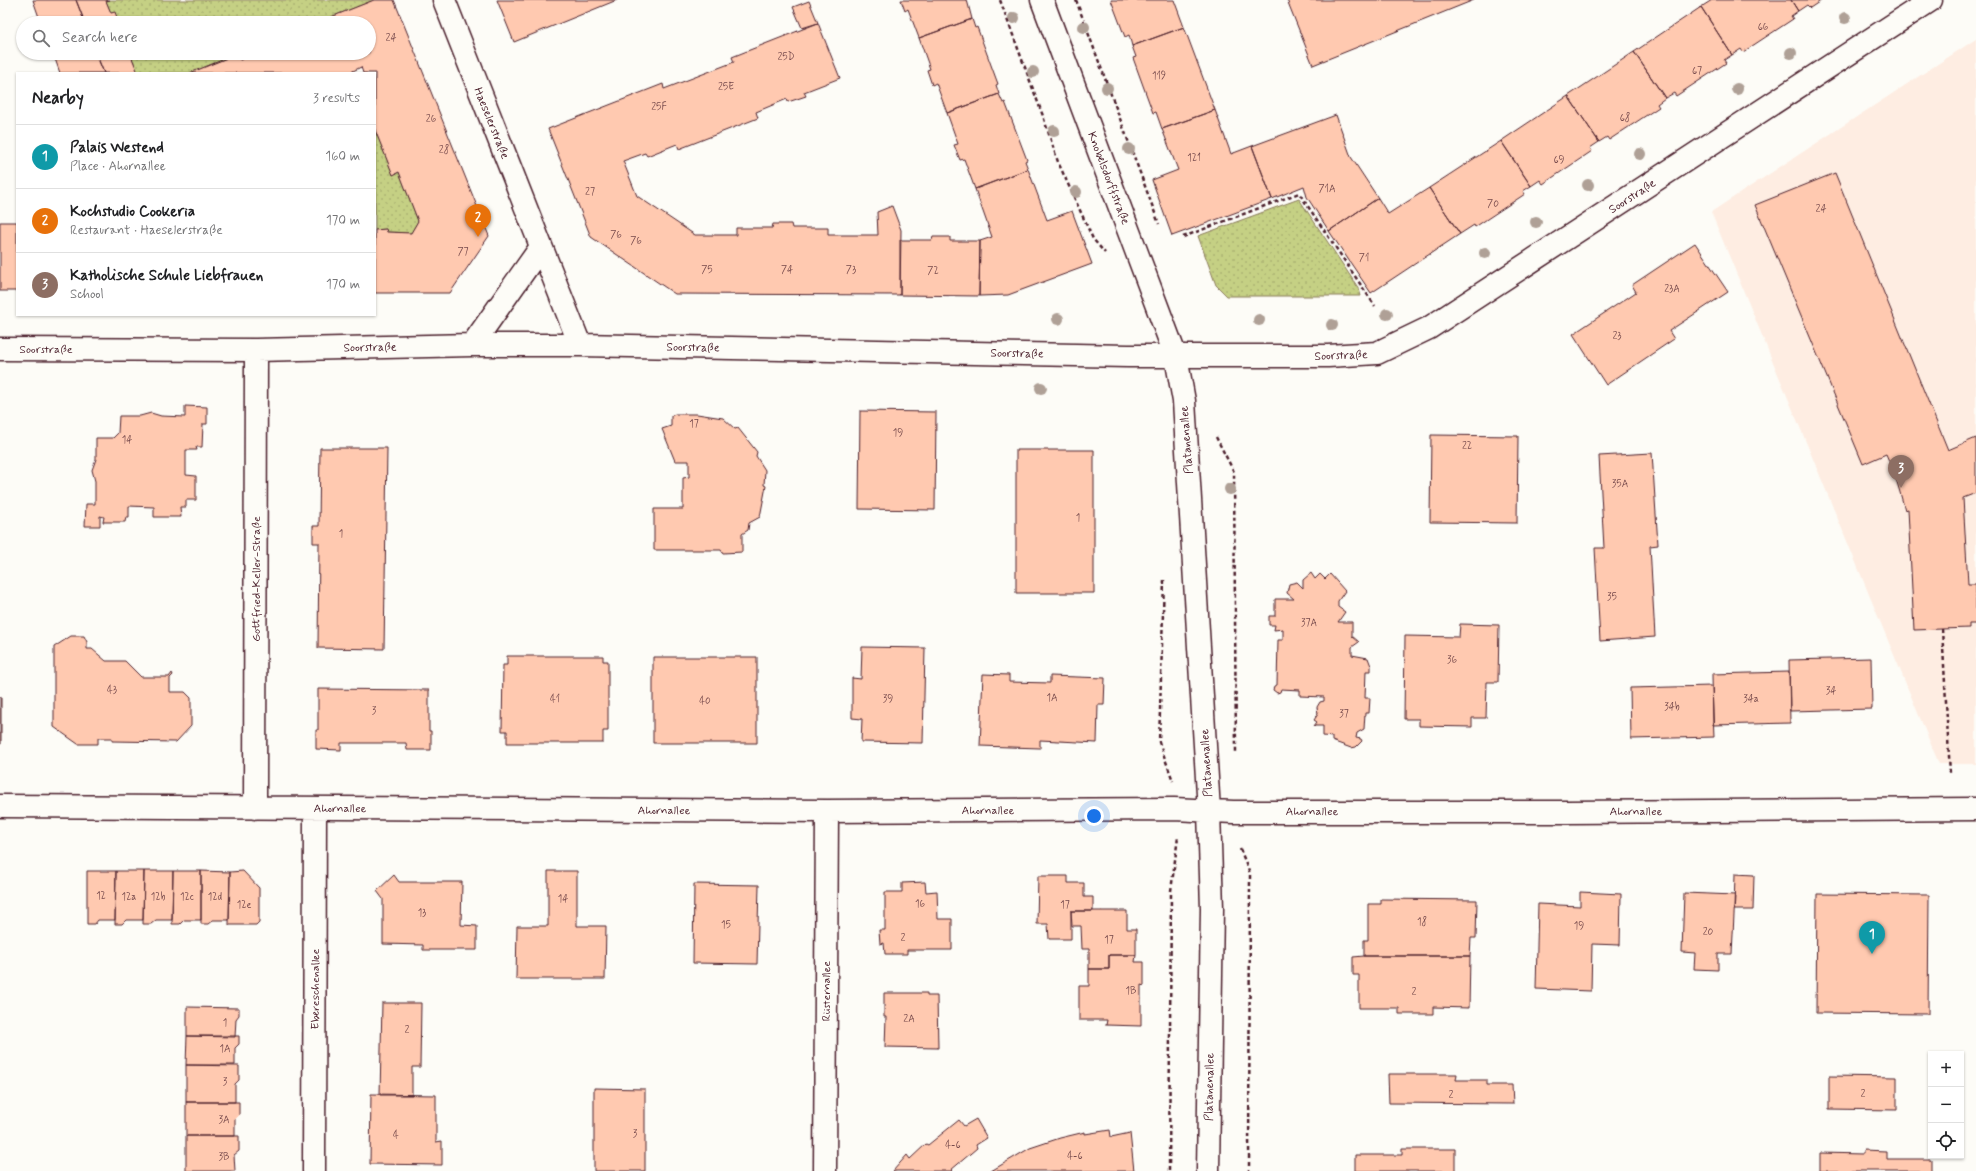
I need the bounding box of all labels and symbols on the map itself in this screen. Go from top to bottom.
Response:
house number: 66 [1758,21,1769,34]
house number: 24 [386,32,396,45]
house number: 25D [777,51,795,64]
house number: 67 [1692,65,1702,78]
house number: 119 [1152,70,1166,83]
house number: 25E [718,81,734,94]
street label: Haeselerstraße [469,85,513,162]
house number: 25F [651,101,667,114]
house number: 68 [1620,111,1630,125]
house number: 26 [426,113,437,126]
street label: Knobelsdorffstraße [1083,130,1133,227]
house number: 28 [439,143,449,157]
house number: 121 [1187,152,1201,165]
house number: 69 [1553,154,1565,167]
street label: Soorstraße [1606,176,1659,218]
house number: 71A [1319,183,1335,196]
house number: 27 [585,186,595,199]
house number: 70 [1487,198,1499,211]
house number: 24 [1816,203,1826,216]
pin: 2 [465,204,491,237]
house number: 76 [610,229,622,242]
house number: 76 [630,235,642,248]
house number: 77 [457,246,469,259]
house number: 71 [1359,252,1369,265]
house number: 75 [701,264,713,277]
house number: 74 [781,264,793,277]
house number: 73 [846,264,856,277]
house number: 72 [927,265,939,278]
house number: 23A [1664,283,1680,296]
house number: 23 [1612,330,1622,343]
street label: Soorstraße [343,340,397,356]
street label: Soorstraße [666,340,720,356]
street label: Soorstraße [19,342,73,358]
street label: Soorstraße [990,346,1044,362]
street label: Soorstraße [1314,347,1368,365]
street label: Platanenallee [1177,405,1197,475]
house number: 17 [689,418,699,431]
house number: 19 [893,427,903,440]
house number: 14 [122,434,132,447]
house number: 22 [1462,440,1472,453]
pin: 3 [1888,455,1914,488]
house number: 35A [1612,478,1628,491]
house number: 1 [1076,512,1080,525]
street label: Gottfried-Keller-Straße [249,516,265,642]
house number: 1 [339,528,343,541]
house number: 35 [1607,591,1617,604]
house number: 37A [1301,617,1317,630]
house number: 36 [1447,654,1457,667]
house number: 43 [107,684,117,697]
house number: 34 [1826,685,1836,698]
house number: 1A [1046,692,1058,705]
house number: 41 [550,693,560,706]
house number: 39 [883,693,893,706]
house number: 34a [1743,693,1759,706]
house number: 40 [699,695,711,708]
house number: 34b [1664,701,1680,714]
house number: 3 [372,705,377,718]
house number: 37 [1339,708,1349,721]
street label: Platanenallee [1197,728,1217,798]
street label: Ahornallee [314,801,367,817]
street label: Ahornallee [638,803,691,819]
street label: Ahornallee [962,803,1015,819]
street label: Ahornallee [1286,804,1339,820]
street label: Ahornallee [1610,804,1663,820]
your location [1084,806,1104,826]
house number: 12 [96,890,106,903]
house number: 12a [122,891,136,904]
house number: 12b [151,891,165,904]
house number: 12c [180,891,194,904]
house number: 12d [208,891,223,904]
house number: 14 [558,893,568,906]
house number: 16 [915,898,925,911]
house number: 12e [237,899,251,912]
house number: 17 [1060,899,1070,912]
house number: 13 [418,907,426,920]
house number: 18 [1417,915,1427,929]
house number: 15 [721,919,731,932]
house number: 19 [1574,920,1584,933]
pin: 1 [1859,921,1885,954]
house number: 20 [1703,926,1714,939]
house number: 2 [901,932,906,945]
house number: 17 [1104,934,1114,947]
street label: Ebereschenallee [308,948,324,1029]
street label: Rüsternallee [819,961,835,1021]
house number: 1B [1126,985,1136,998]
house number: 2 [1412,986,1417,999]
house number: 2A [903,1013,915,1026]
house number: 1 [223,1017,227,1030]
house number: 2 [405,1024,410,1037]
house number: 1A [219,1043,231,1056]
street label: Platanenallee [1201,1052,1219,1121]
house number: 3 [223,1076,228,1089]
house number: 2 [1861,1088,1866,1101]
house number: 2 [1449,1089,1454,1102]
house number: 3A [218,1114,230,1127]
house number: 3 [633,1128,638,1141]
house number: 4 [393,1129,399,1142]
house number: 4-6 [945,1139,961,1152]
house number: 4-6 [1067,1150,1083,1163]
house number: 3B [219,1151,229,1164]

